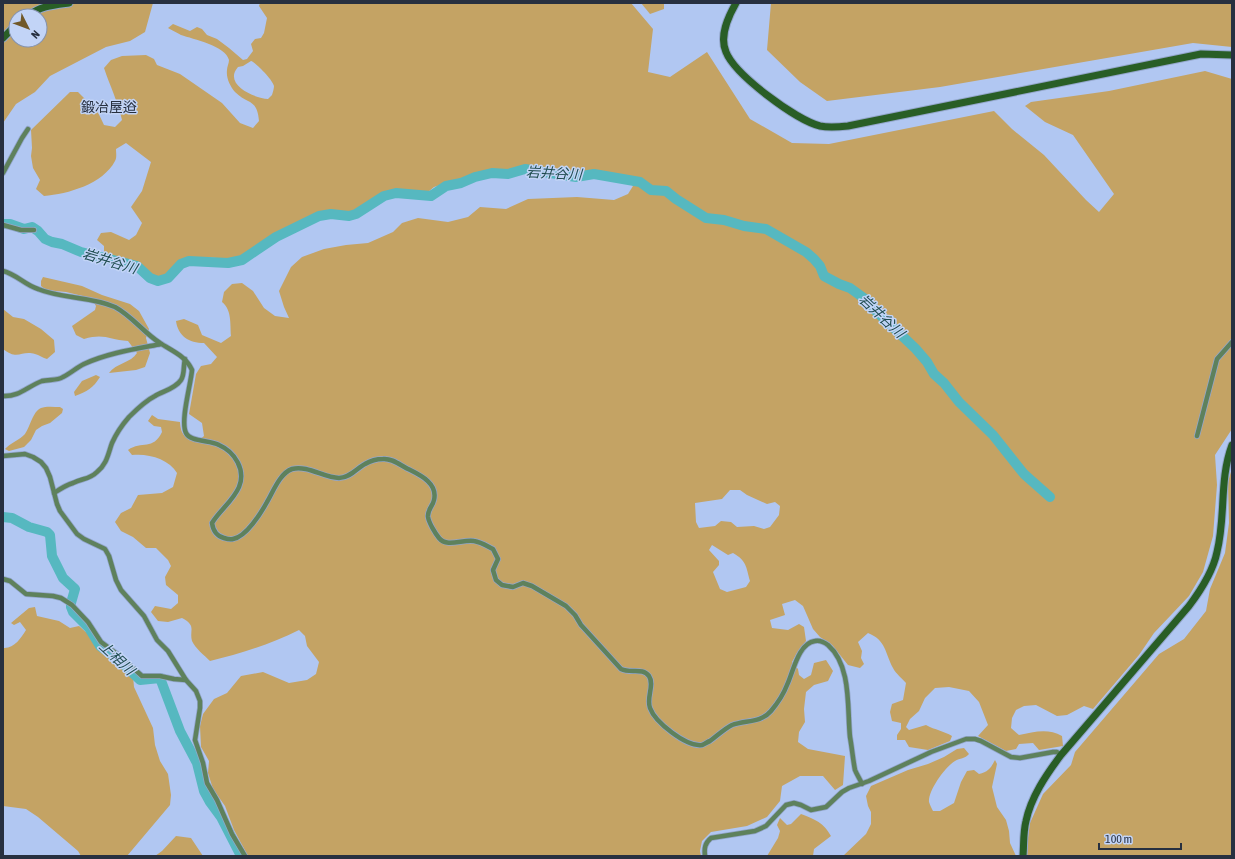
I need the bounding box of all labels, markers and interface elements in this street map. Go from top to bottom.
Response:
north arrow [8,8,48,48]
text: N [29,28,42,41]
district label: 鍛冶屋逧 [81,99,137,115]
water label: 岩井谷川 [526,164,584,183]
water label: 岩井谷川 [81,245,141,277]
water label: 岩井谷川 [856,291,909,342]
water label: 上相川 [96,638,139,680]
scale bar [1099,825,1181,851]
text: 100 m [1105,832,1132,846]

